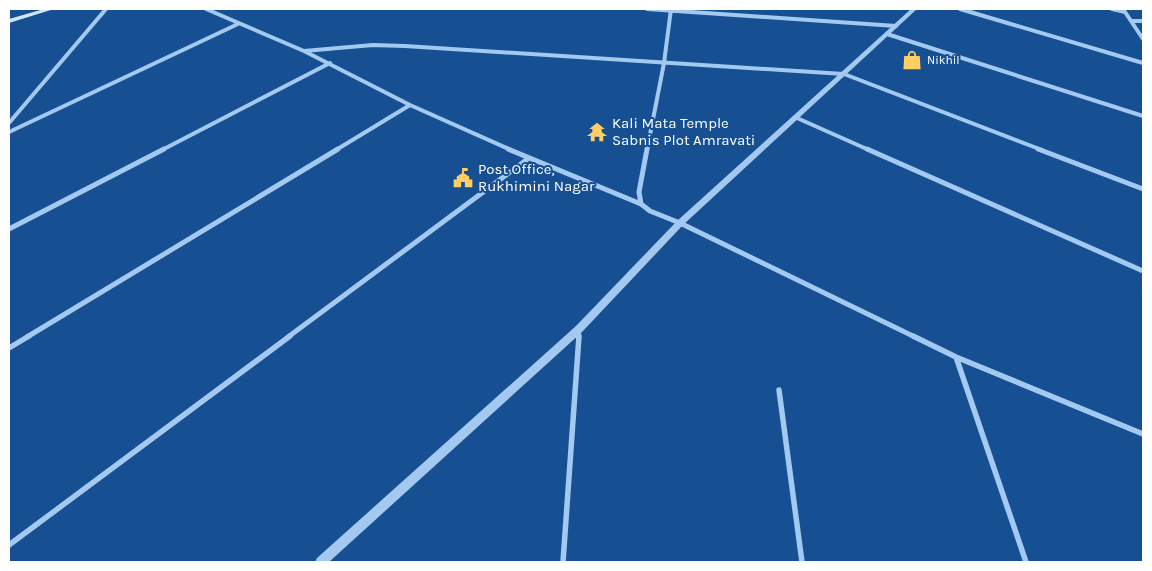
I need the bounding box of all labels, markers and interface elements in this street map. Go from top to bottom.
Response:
shop icon: Nikhil [901,49,923,71]
place label: Nikhil [927,53,960,67]
place label: Kali Mata Temple Sabnis Plot Amravati [612,114,755,149]
temple icon: Kali Mata Temple Sabnis Plot Amravati [586,121,608,143]
place label: Post Office, Rukhimini Nagar [478,160,595,195]
public building icon: Post Office, Rukhimini Nagar [452,167,474,189]

